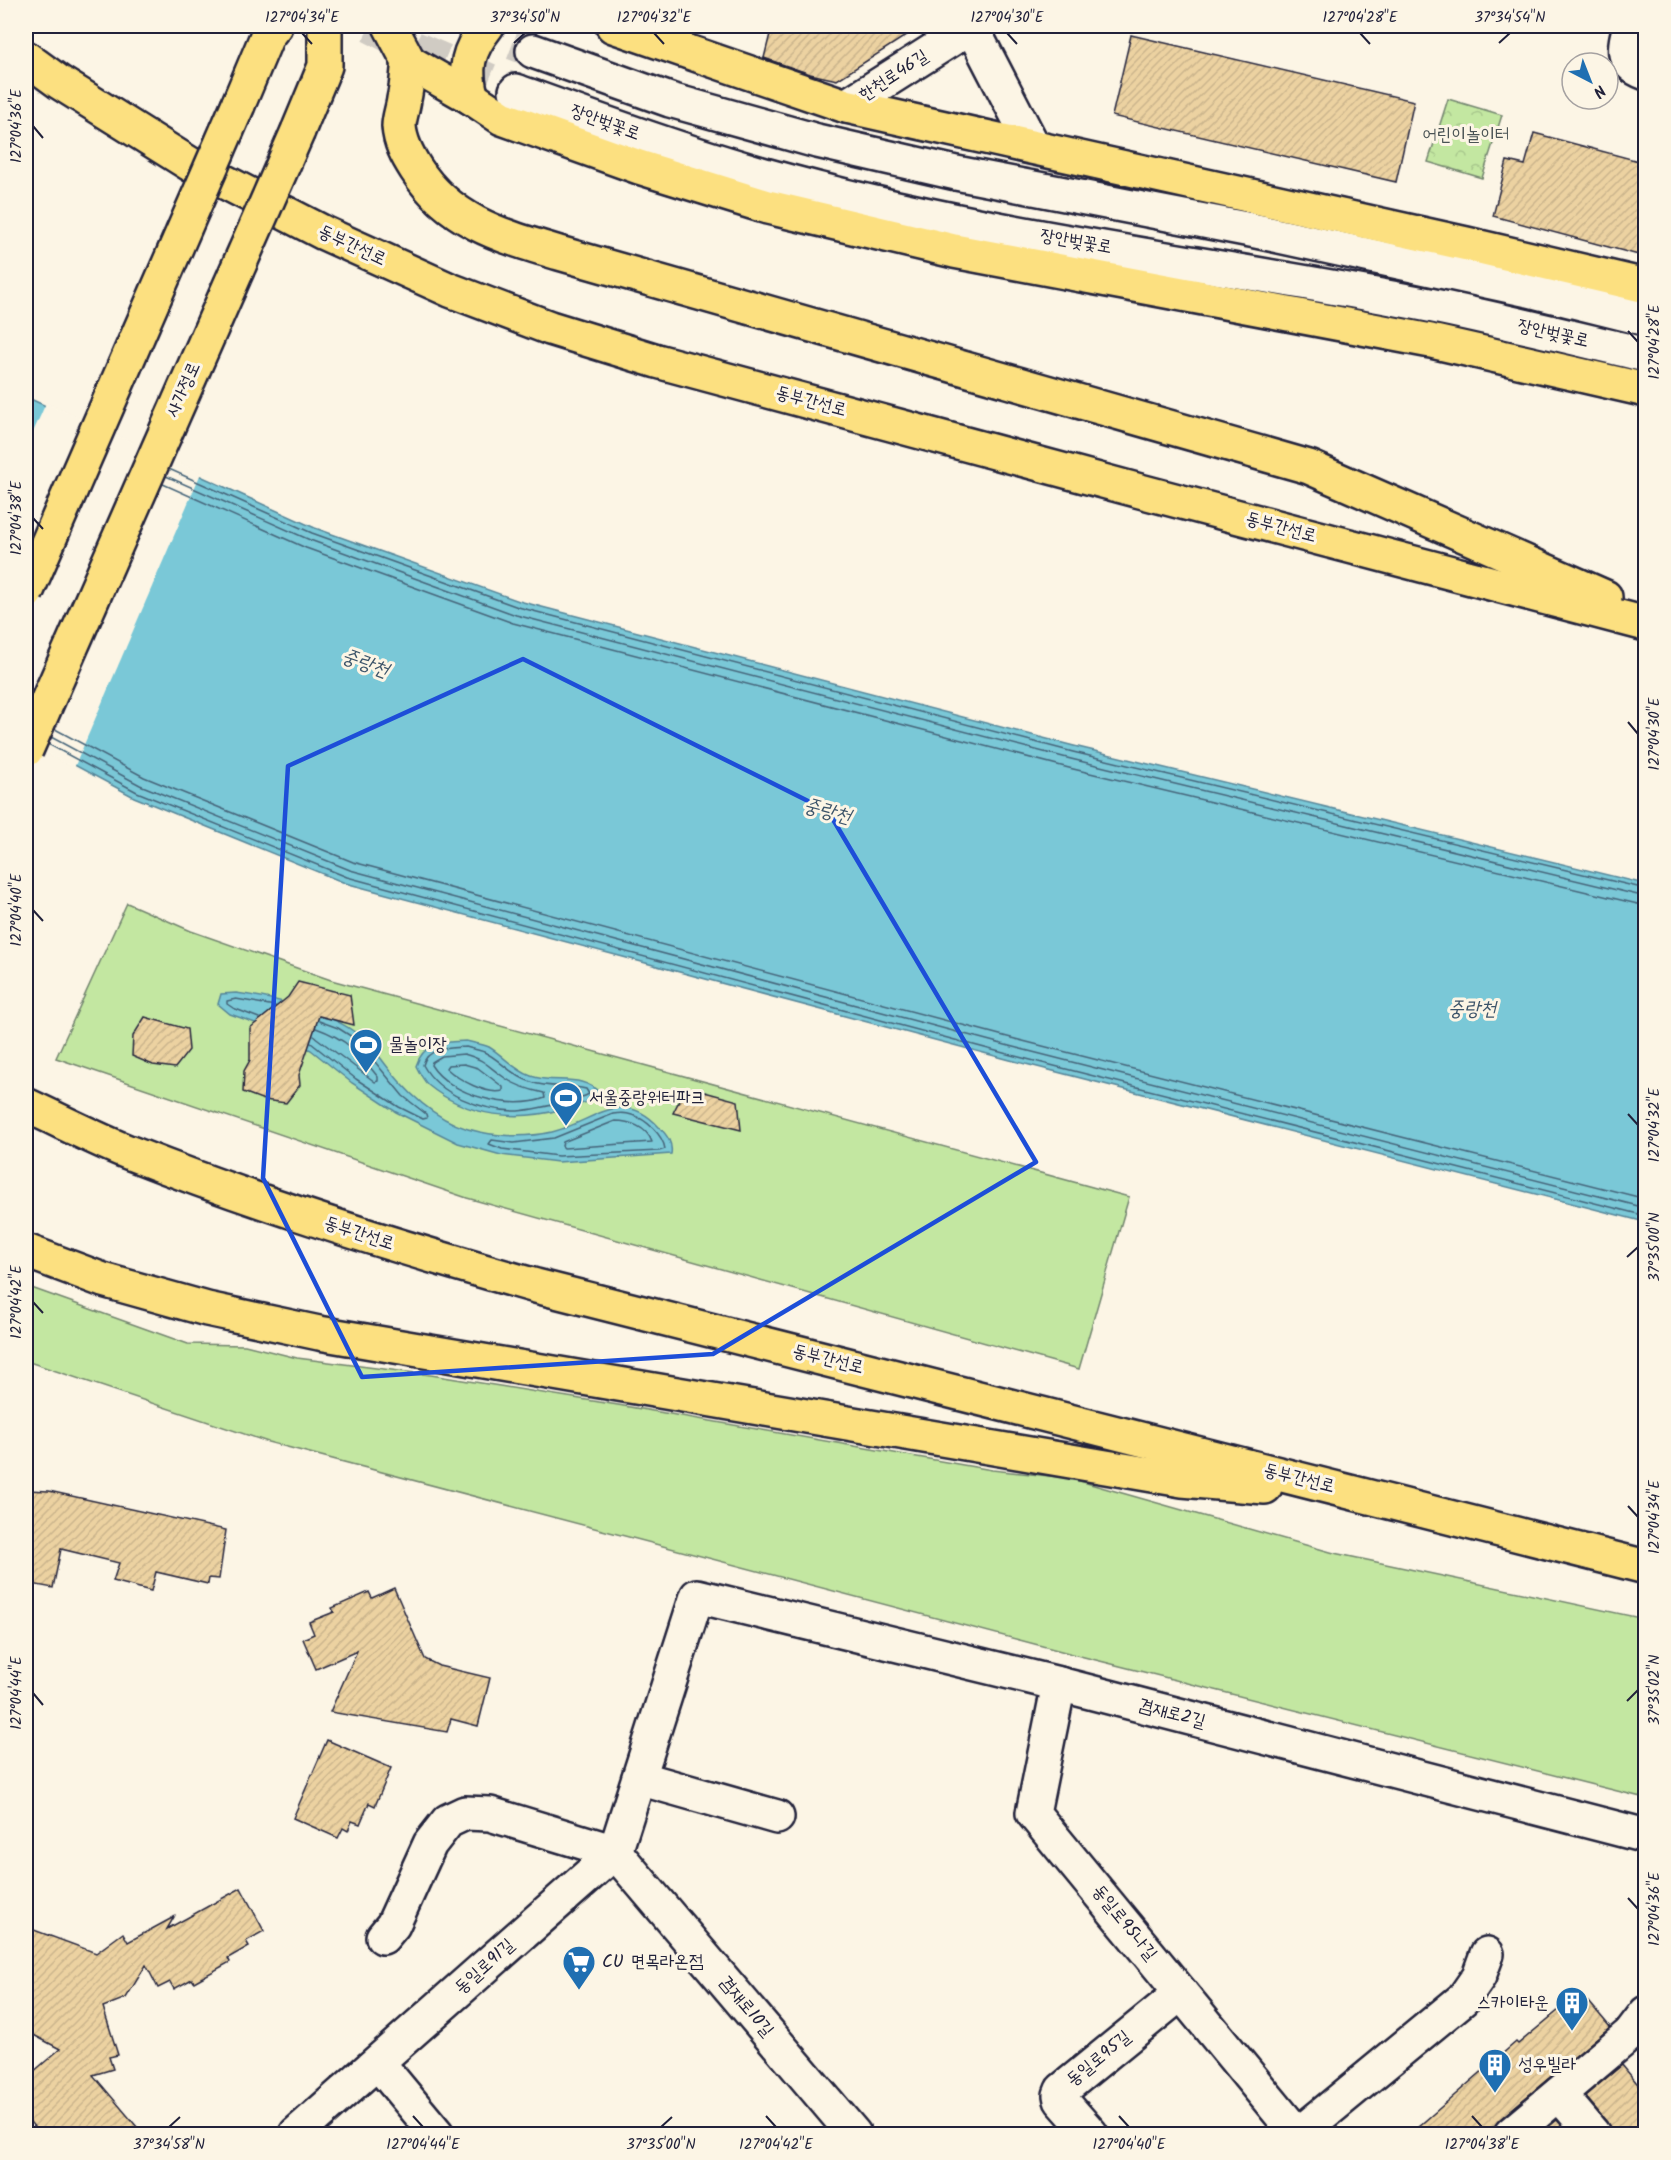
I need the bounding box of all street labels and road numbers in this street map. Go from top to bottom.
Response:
street label: 한천로46길 [853,42,935,109]
street label: 장안벚꽃로 [566,97,644,149]
street label: 동부간선로 [313,218,391,274]
street label: 장안벚꽃로 [1038,221,1114,263]
street label: 장안벚꽃로 [1514,312,1592,356]
street label: 사가정로 [159,358,209,422]
street label: 동부간선로 [772,379,850,425]
street label: 동부간선로 [1242,505,1320,551]
street label: 동부간선로 [320,1209,398,1259]
street label: 동부간선로 [789,1337,867,1383]
street label: 동부간선로 [1260,1456,1338,1502]
street label: 겸재로2길 [1135,1691,1209,1737]
street label: 동일로95나길 [1084,1879,1164,1968]
street label: 동일로91길 [448,1932,522,2002]
street label: 겸재로10길 [712,1970,781,2045]
street label: 동일로95길 [1060,2023,1138,2094]

